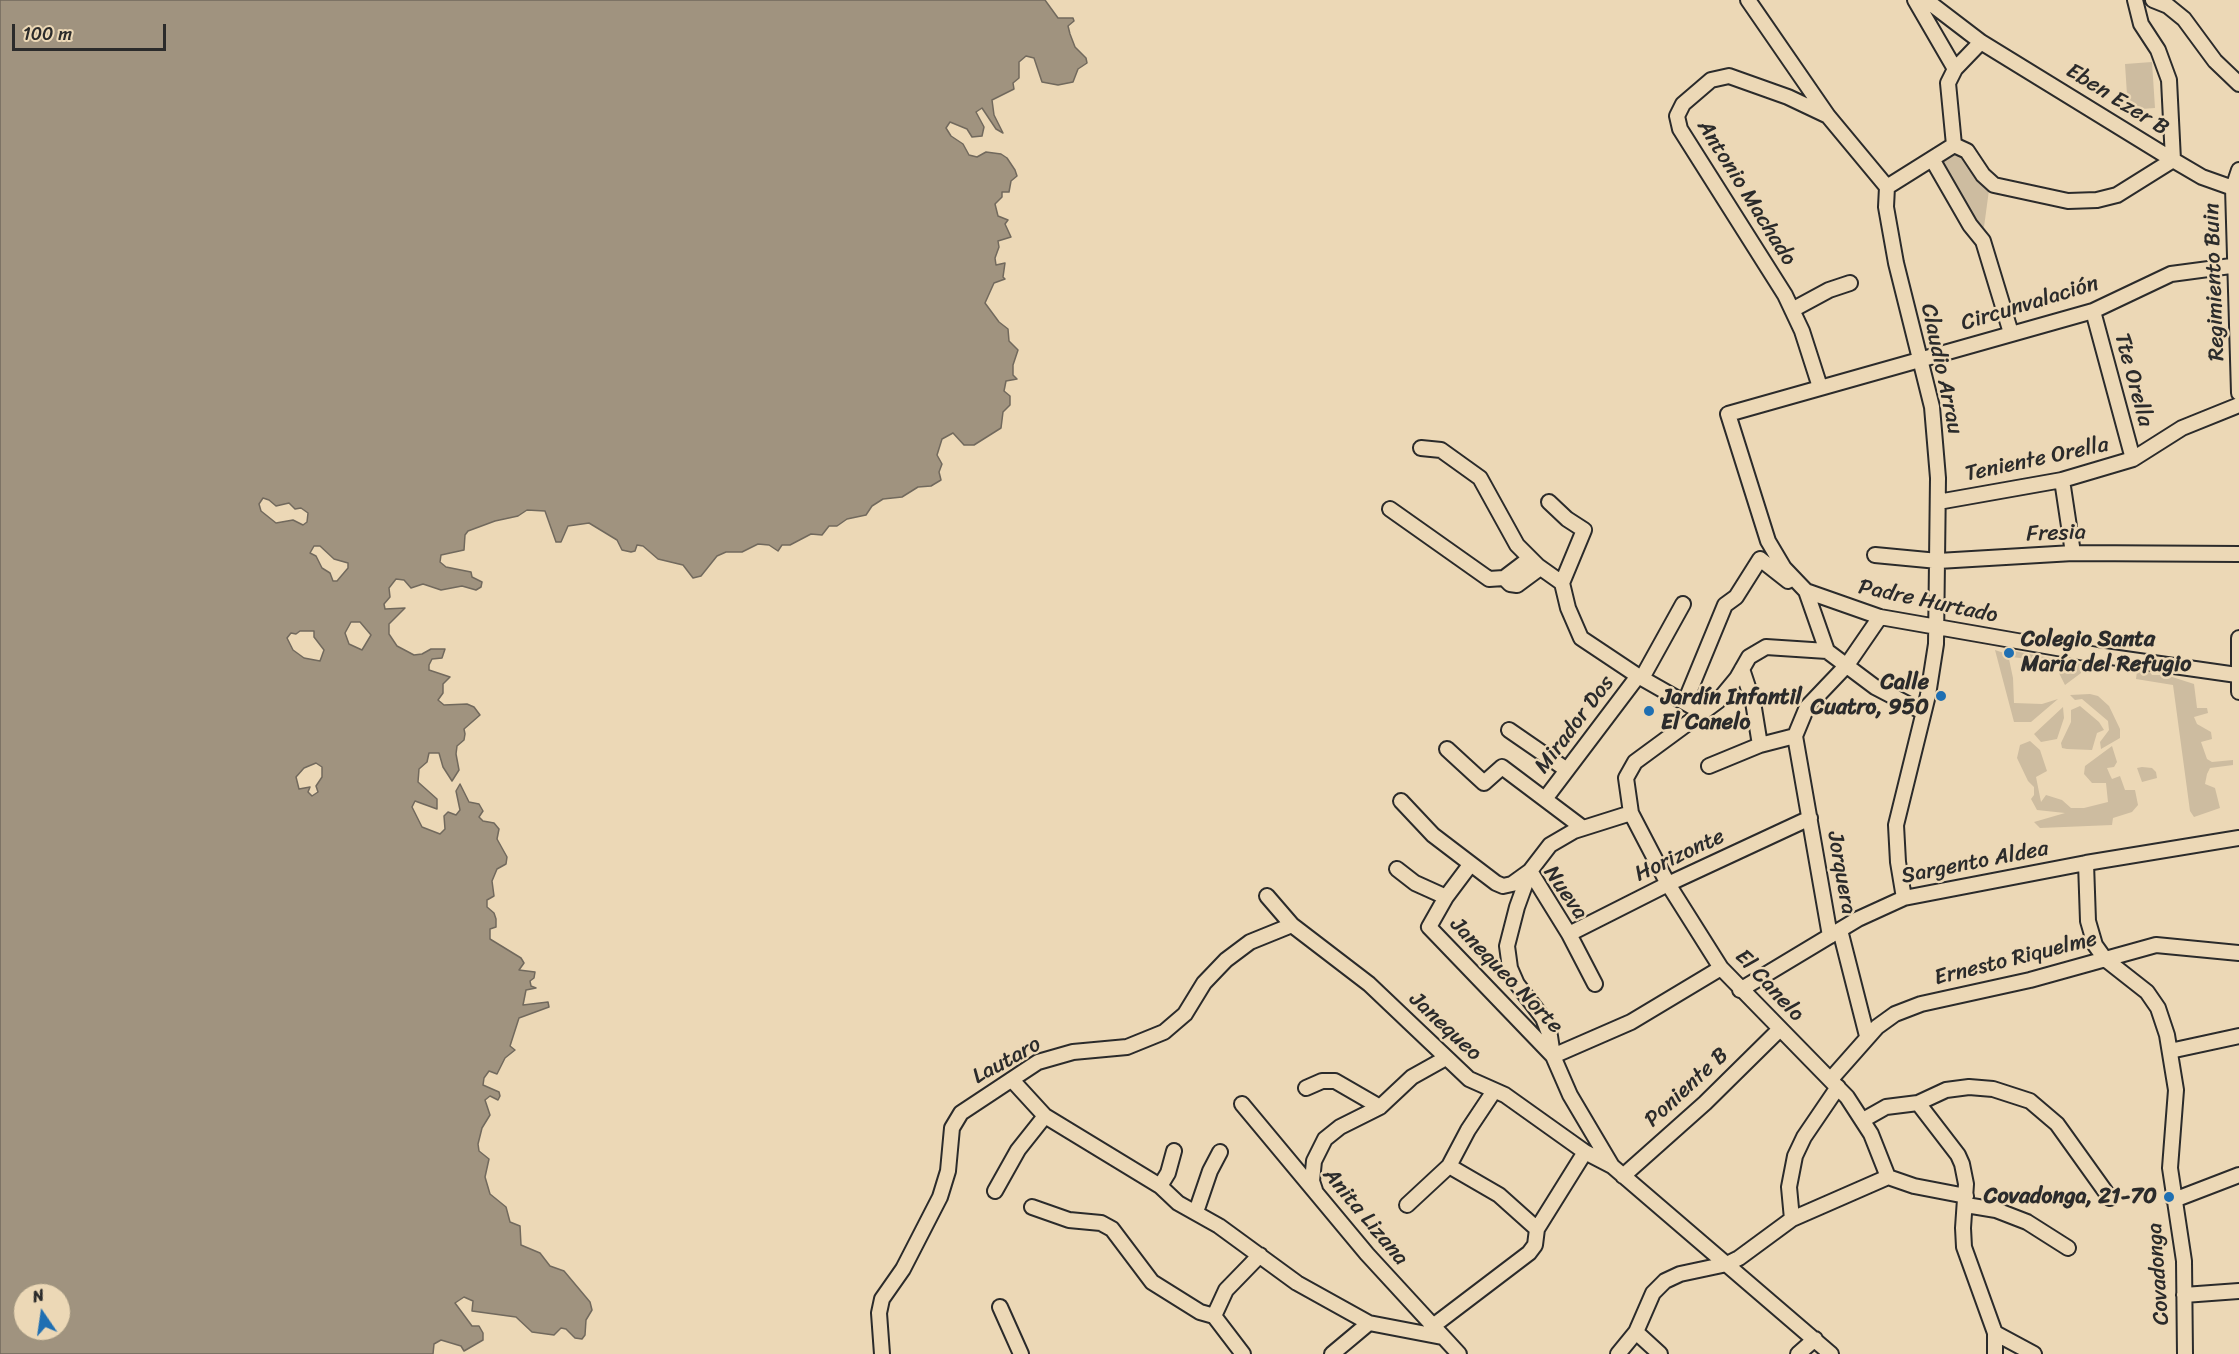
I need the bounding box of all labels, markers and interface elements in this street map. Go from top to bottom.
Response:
scale bar [15,12,170,50]
text: 100 m [23,18,72,50]
street label: Eben Ezer B [2061,58,2173,142]
street label: Antonio Machado [1691,115,1801,271]
street label: Regimiento Buin [2199,202,2231,362]
street label: Circunvalación [1958,271,2102,337]
street label: Claudio Arrau [1914,301,1968,437]
street label: Tte Orella [2108,330,2158,430]
street label: Teniente Orella [1963,432,2111,488]
street label: Fresia [2026,520,2086,548]
street label: Padre Hurtado [1856,574,2000,630]
place label: Colegio Santa María del Refugio [2021,627,2191,678]
marker: Colegio Santa María del Refugio [2002,646,2016,660]
place label: Calle Cuatro, 950 [1810,670,1929,722]
street label: Mirador Dos [1530,671,1620,779]
place label: Jardín Infantil El Canelo [1661,685,1802,736]
marker: Calle Cuatro, 950 [1934,689,1948,703]
marker: Jardín Infantil El Canelo [1642,704,1656,718]
street label: Horizonte [1631,824,1729,888]
street label: Jorquera [1821,829,1861,917]
street label: Sargento Aldea [1899,836,2051,890]
street label: Nueva [1537,861,1593,925]
street label: Janequeo Norte [1444,912,1568,1040]
street label: Ernesto Riquelme [1932,926,2100,992]
street label: El Canelo [1729,944,1809,1028]
street label: Janequeo [1403,987,1487,1067]
street label: Lautaro [968,1032,1046,1090]
street label: Poniente B [1640,1043,1734,1133]
street label: Anita Lizana [1317,1163,1413,1271]
place label: Covadonga, 21-70 [1984,1184,2157,1210]
marker: Covadonga, 21-70 [2162,1190,2176,1204]
street label: Covadonga [2142,1222,2176,1326]
text: N [30,1281,47,1311]
north arrow [12,1282,72,1342]

